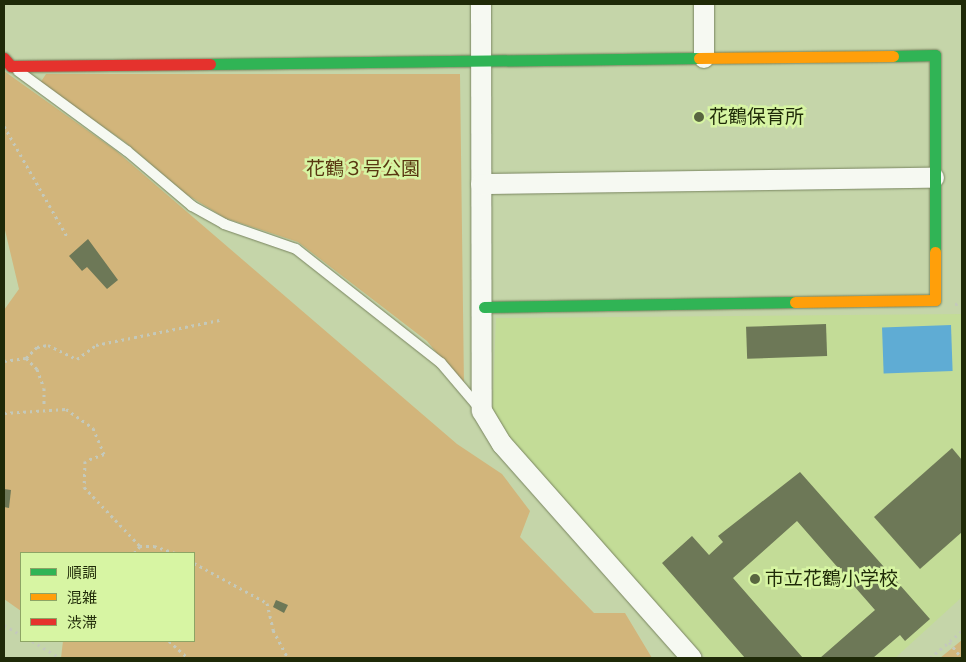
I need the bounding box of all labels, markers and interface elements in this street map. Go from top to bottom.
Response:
place label: 花鶴保育所 [709,106,804,128]
marker: 花鶴保育所 [693,111,705,123]
park label: 花鶴３号公園 [306,158,420,180]
legend [20,552,195,642]
text: 順調 [67,563,97,582]
place label: 市立花鶴小学校 [765,568,898,590]
marker: 市立花鶴小学校 [749,573,761,585]
text: 混雑 [67,588,97,607]
text: 渋滞 [67,613,97,632]

